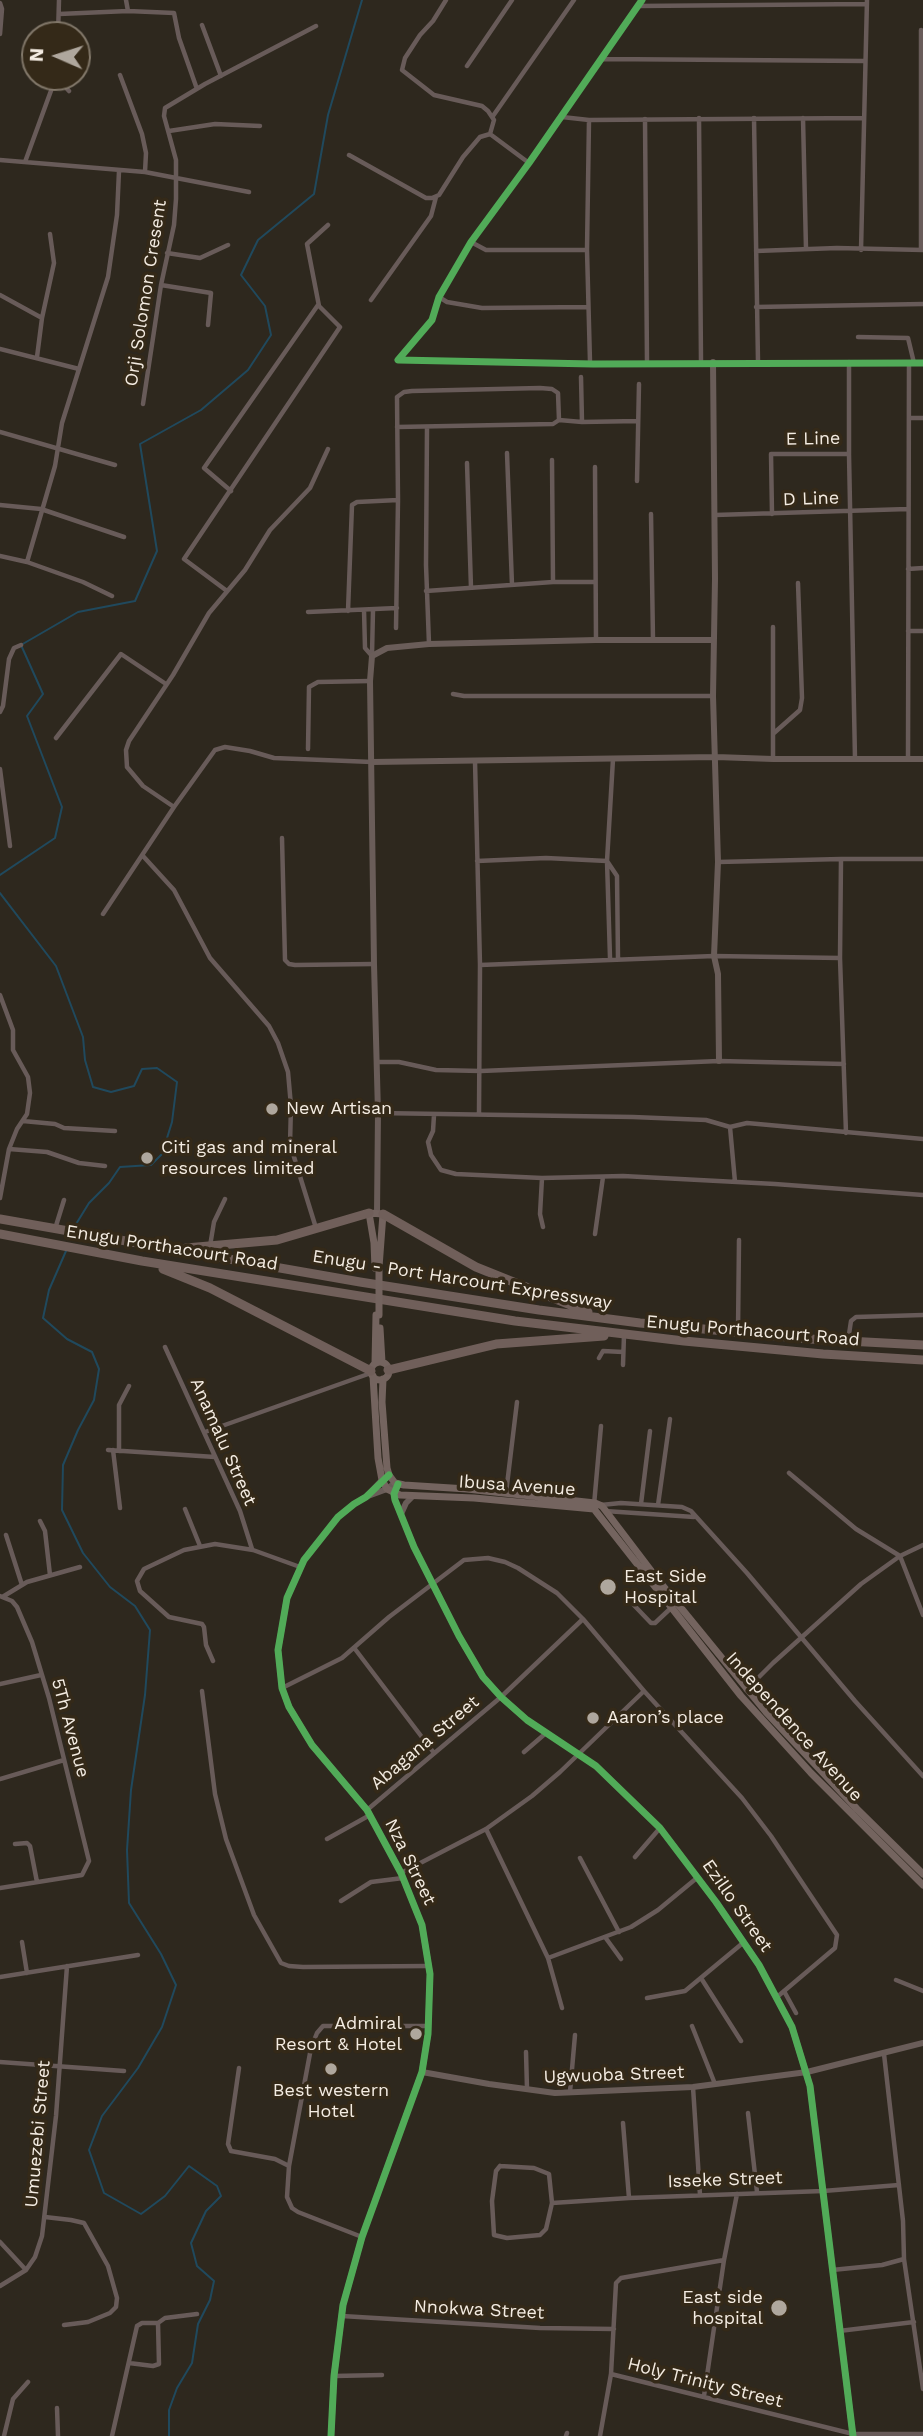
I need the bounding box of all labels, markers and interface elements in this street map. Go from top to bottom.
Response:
north arrow [21,21,91,91]
text: N [25,47,48,63]
street label: Orji Solomon Cresent [121,198,171,388]
street label: E Line [785,428,841,450]
street label: D Line [783,487,839,511]
place label: New Artisan [286,1098,392,1120]
marker: New Artisan [264,1101,280,1117]
place label: Citi gas and mineral resources limited [161,1137,337,1180]
marker: Citi gas and mineral resources limited [139,1150,155,1166]
street label: Enugu Porthacourt Road [65,1221,279,1275]
street label: Enugu - Port Harcourt Expressway [311,1246,613,1314]
street label: Enugu Porthacourt Road [645,1311,861,1351]
street label: Anamalu Street [185,1375,261,1509]
street label: Ibusa Avenue [458,1471,576,1501]
place label: East Side Hospital [624,1566,707,1608]
marker: East Side Hospital [598,1577,618,1597]
street label: Independence Avenue [721,1648,867,1806]
street label: 5Th Avenue [46,1676,94,1780]
street label: Abagana Street [366,1691,484,1795]
place label: Aaron’s place [607,1707,724,1729]
marker: Aaron’s place [585,1710,601,1726]
street label: Nza Street [380,1815,440,1909]
street label: Ezillo Street [697,1856,777,1956]
place label: Admiral Resort & Hotel [275,2013,402,2056]
marker: Admiral Resort & Hotel [408,2026,424,2042]
street label: Umuezebi Street [21,2060,55,2208]
marker: Best western Hotel [323,2061,339,2077]
street label: Ugwuoba Street [543,2062,685,2088]
place label: Best western Hotel [273,2080,389,2122]
street label: Isseke Street [667,2167,783,2193]
place label: East side hospital [682,2287,763,2330]
street label: Nnokwa Street [413,2296,545,2324]
marker: East side hospital [769,2298,789,2318]
street label: Holy Trinity Street [625,2353,785,2413]

